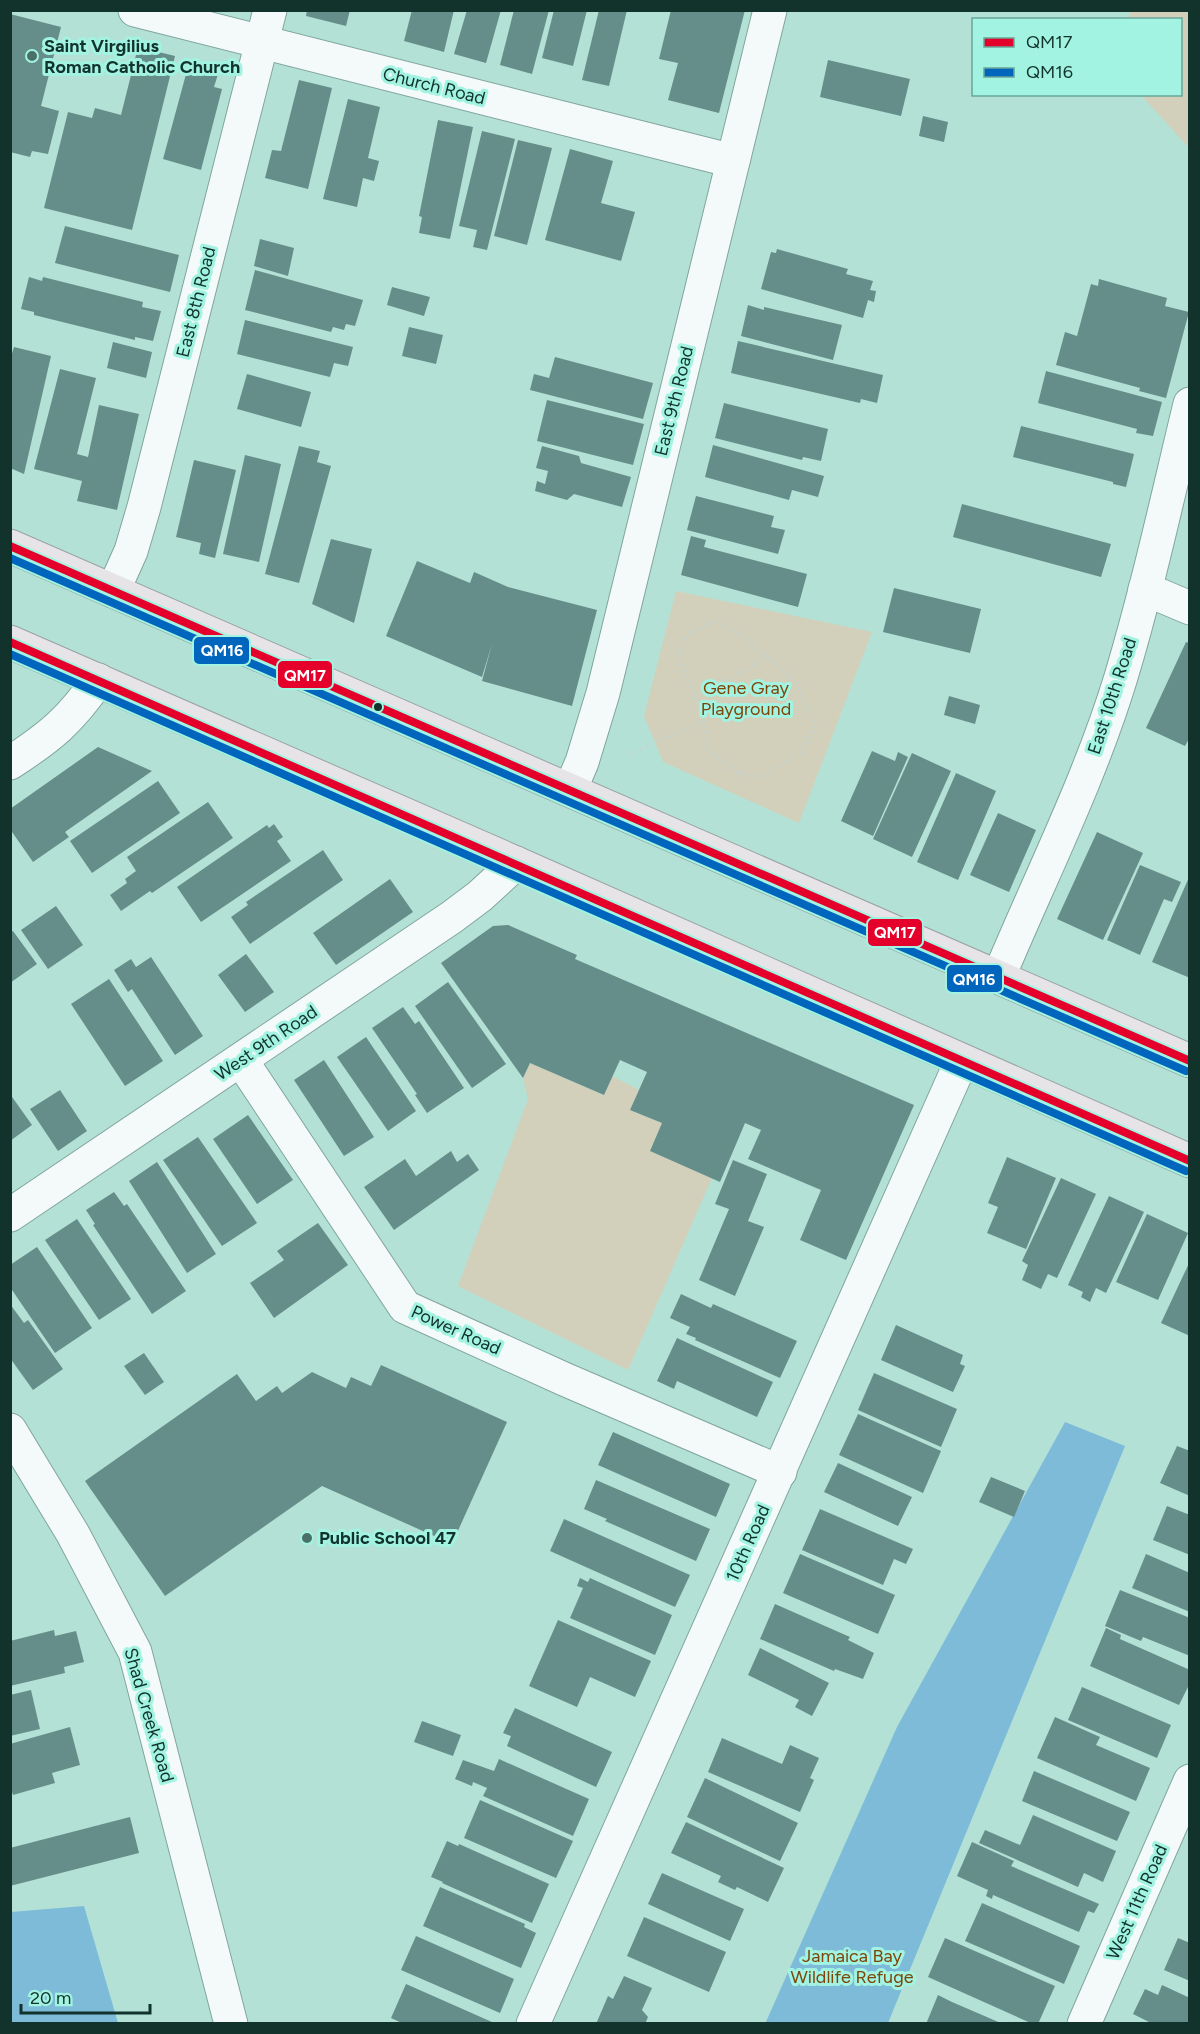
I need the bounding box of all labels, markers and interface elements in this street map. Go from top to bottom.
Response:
legend [972,18,1182,96]
text: QM17 [1026,31,1073,53]
place label: Saint Virgilius Roman Catholic Church [44,35,240,78]
marker: Saint Virgilius Roman Catholic Church [25,49,39,63]
text: QM16 [1026,61,1073,83]
street label: Church Road [380,63,488,109]
street label: East 8th Road [172,244,220,360]
street label: East 9th Road [650,344,698,458]
street label: East 10th Road [1083,635,1141,757]
line badge: QM16 [193,636,250,665]
text: QM16 [201,641,243,660]
line badge: QM17 [277,660,333,689]
text: QM17 [284,666,326,685]
park label: Gene Gray Playground [701,677,791,720]
unlabelled marker [372,701,384,713]
line badge: QM17 [867,918,923,947]
text: QM17 [874,923,916,942]
line badge: QM16 [946,964,1003,993]
text: QM16 [953,970,995,989]
street label: West 9th Road [211,1001,321,1085]
street label: Power Road [408,1300,504,1360]
street label: 10th Road [721,1501,775,1585]
place label: Public School 47 [319,1527,456,1549]
marker: Public School 47 [300,1531,314,1545]
street label: Shad Creek Road [119,1645,179,1785]
street label: West 11th Road [1102,1841,1172,1963]
park label: Jamaica Bay Wildlife Refuge [790,1945,914,1988]
scale bar [21,1977,150,2015]
text: 20 m [30,1987,71,2009]

